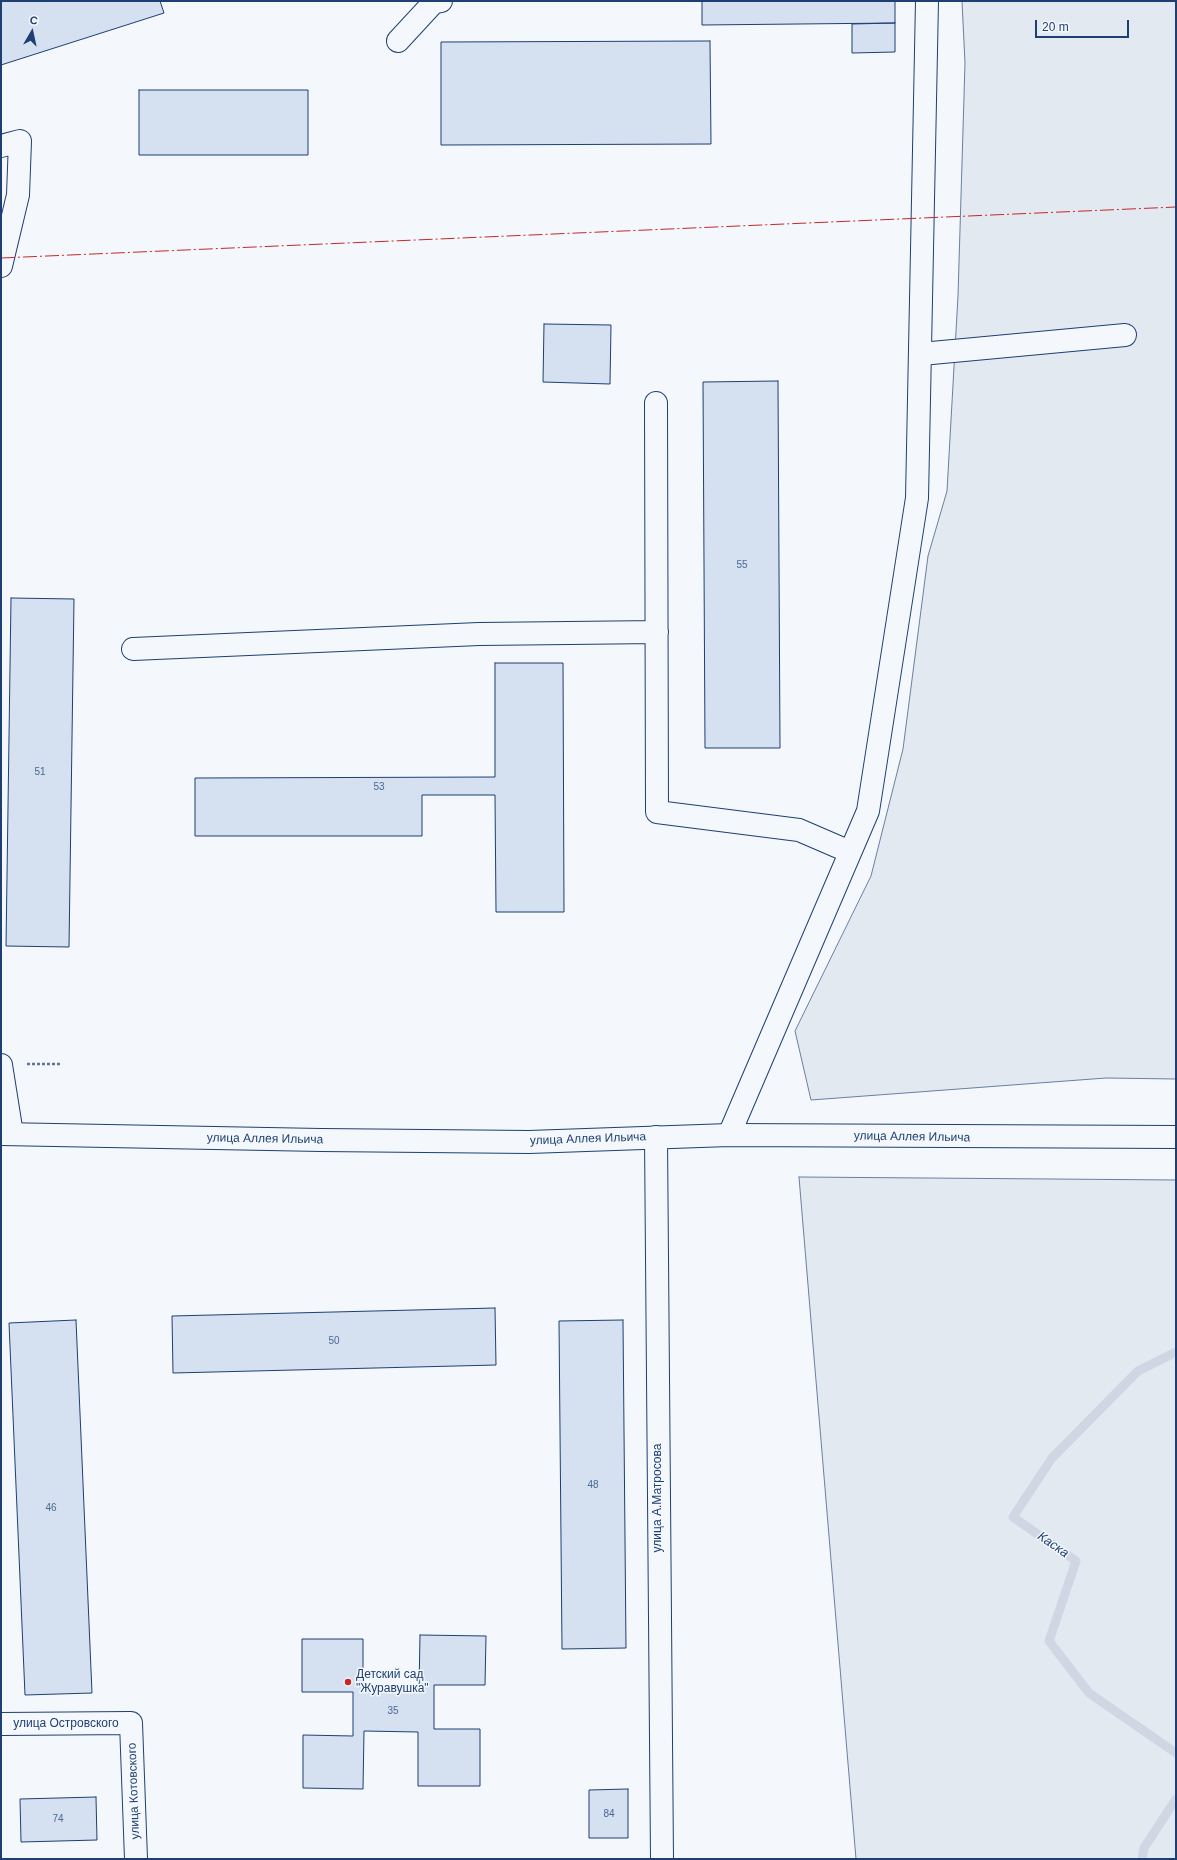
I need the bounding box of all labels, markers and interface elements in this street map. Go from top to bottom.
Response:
north arrow [12,12,52,52]
scale bar [1037,12,1131,38]
text: С [29,14,39,27]
text: 20 m [1042,20,1069,34]
house number: 55 [736,559,748,571]
house number: 51 [34,766,46,778]
house number: 53 [373,781,385,793]
street label: улица Аллея Ильича [854,1129,970,1145]
street label: улица Аллея Ильича [530,1130,646,1148]
street label: улица Аллея Ильича [207,1131,323,1147]
house number: 50 [328,1335,340,1347]
street label: улица А.Матросова [651,1444,665,1552]
house number: 48 [587,1479,599,1491]
house number: 46 [45,1502,57,1514]
water label: Каска [1034,1529,1072,1561]
place label: Детский сад "Журавушка" [356,1668,429,1696]
marker: Детский сад "Журавушка" [343,1677,353,1687]
house number: 35 [387,1705,399,1717]
street label: улица Островского [13,1717,119,1731]
street label: улица Котовского [125,1742,143,1840]
house number: 84 [603,1808,615,1820]
house number: 74 [52,1813,64,1825]

